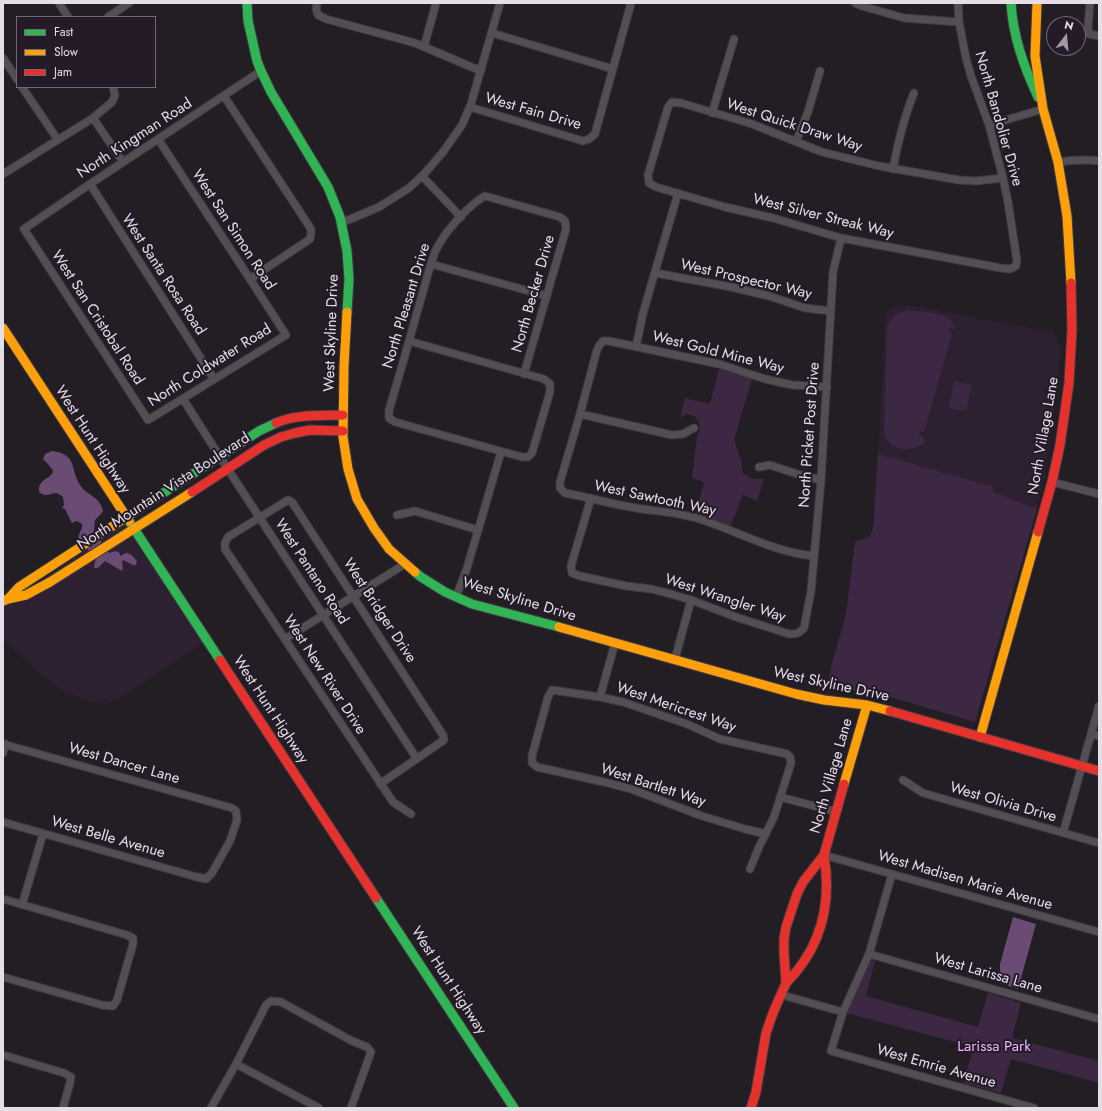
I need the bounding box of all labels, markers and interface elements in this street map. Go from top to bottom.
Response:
legend [16,16,156,88]
north arrow [1046,16,1086,56]
text: N [1063,17,1075,34]
text: Fast [54,23,73,41]
text: Slow [54,43,78,61]
street label: North Bandolier Drive [970,50,1026,188]
text: Jam [54,63,72,81]
street label: West Fain Drive [483,90,583,134]
street label: North Kingman Road [74,95,196,183]
street label: West Quick Draw Way [724,96,864,156]
street label: West San Simon Road [187,166,279,294]
street label: West Silver Streak Way [751,191,895,243]
street label: West Santa Rosa Road [117,211,209,339]
street label: North Becker Drive [509,233,559,355]
street label: North Pleasant Drive [379,241,435,371]
street label: West San Cristobal Road [47,247,147,389]
street label: West Prospector Way [678,256,814,304]
street label: West Skyline Drive [321,274,343,392]
street label: North Coldwater Road [145,321,275,411]
street label: West Gold Mine Way [650,328,786,378]
street label: North Picket Post Drive [796,362,824,508]
street label: North Village Lane [1025,376,1063,496]
street label: West Hunt Highway [50,383,134,497]
street label: North Mountain Vista Boulevard [74,429,254,555]
street label: West Sawtooth Way [592,477,718,521]
street label: West Pantano Road [270,516,352,628]
street label: West Bridger Drive [339,555,419,667]
street label: West Wrangler Way [662,571,788,627]
street label: West Skyline Drive [460,574,578,626]
street label: West New River Drive [279,612,369,738]
street label: West Hunt Highway [228,653,312,767]
street label: West Skyline Drive [771,664,891,706]
street label: West Mericrest Way [614,679,738,737]
street label: North Village Lane [807,716,857,836]
street label: West Dancer Lane [66,740,182,788]
street label: West Bartlett Way [598,760,708,812]
street label: West Olivia Drive [948,779,1058,827]
street label: West Belle Avenue [49,813,167,863]
street label: West Madisen Marie Avenue [876,847,1054,915]
street label: West Hunt Highway [406,924,490,1038]
street label: West Larissa Lane [932,950,1044,998]
park label: Larissa Park [957,1038,1031,1056]
street label: West Emrie Avenue [874,1041,998,1093]

